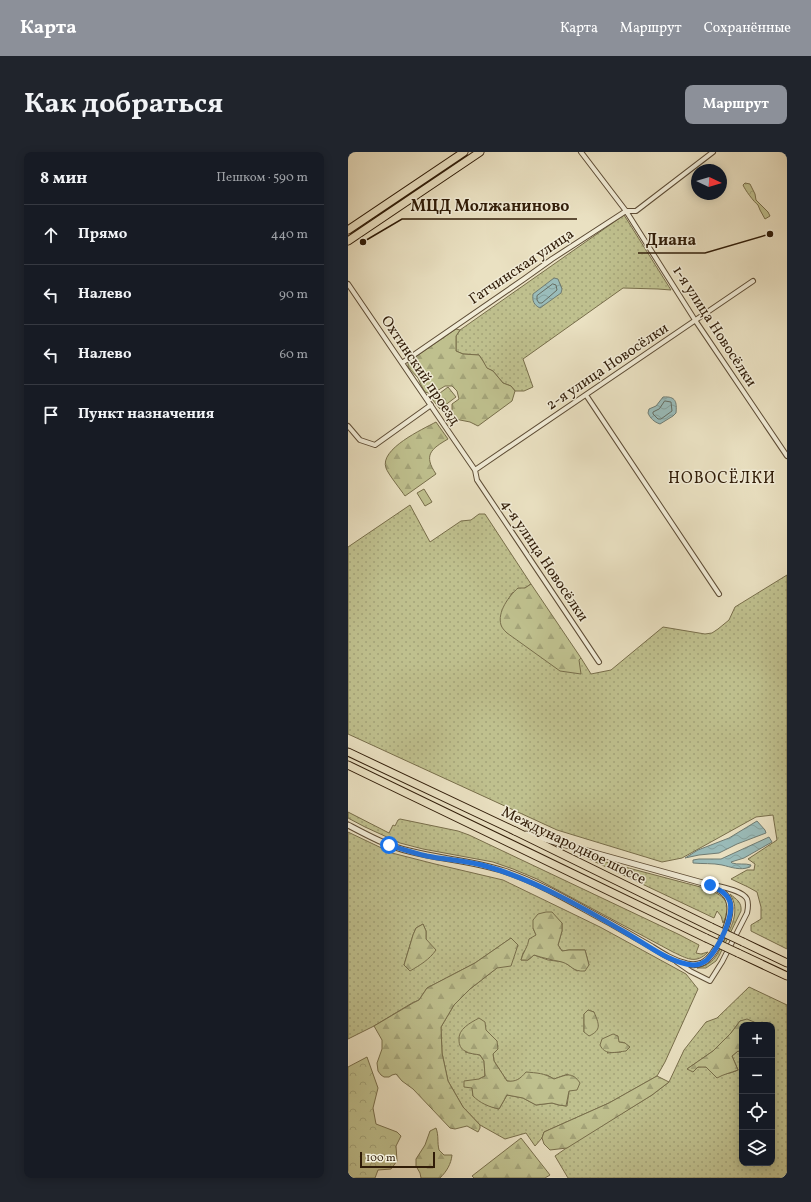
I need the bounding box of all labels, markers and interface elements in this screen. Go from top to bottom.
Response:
text: Карта [20,15,77,41]
text: Карта [560,19,598,38]
text: Маршрут [620,19,682,38]
text: Сохранённые [704,19,791,38]
text: Как добраться [24,85,223,124]
button: Маршрут [685,85,787,124]
north arrow [691,164,727,200]
text: 8 мин [40,167,87,190]
text: Пешком · 590 m [216,169,308,187]
callout: МЦД Молжаниново [402,191,577,219]
text: МЦД Молжаниново [411,196,569,218]
icon: ahead [40,224,62,246]
text: Прямо [78,224,127,245]
street label: Гатчинская улица [465,224,579,310]
callout: Диана [638,225,705,253]
text: 440 m [271,226,308,244]
text: Диана [646,230,696,252]
street label: 1-я улица Новосёлки [667,262,761,392]
icon: left [40,284,62,306]
text: Налево [78,284,132,305]
text: 90 m [279,286,308,304]
street label: Охтинский проезд [375,312,465,430]
street label: 2-я улица Новосёлки [542,318,673,416]
icon: left [40,344,62,366]
text: Налево [78,344,132,365]
text: 60 m [280,346,308,364]
icon: arrive [40,404,62,426]
text: Пункт назначения [78,404,214,425]
district label: НОВОСЁЛКИ [668,468,776,490]
street label: 4-я улица Новосёлки [495,495,593,626]
street label: Международное шоссе [497,802,649,891]
route start [380,836,398,854]
route end [701,876,719,894]
map controls [739,1022,775,1166]
button: + [739,1022,775,1058]
button: − [739,1058,775,1094]
button: locate [739,1094,775,1130]
button: layers [739,1130,775,1166]
scale bar [360,1150,435,1169]
text: 100 m [366,1151,396,1166]

